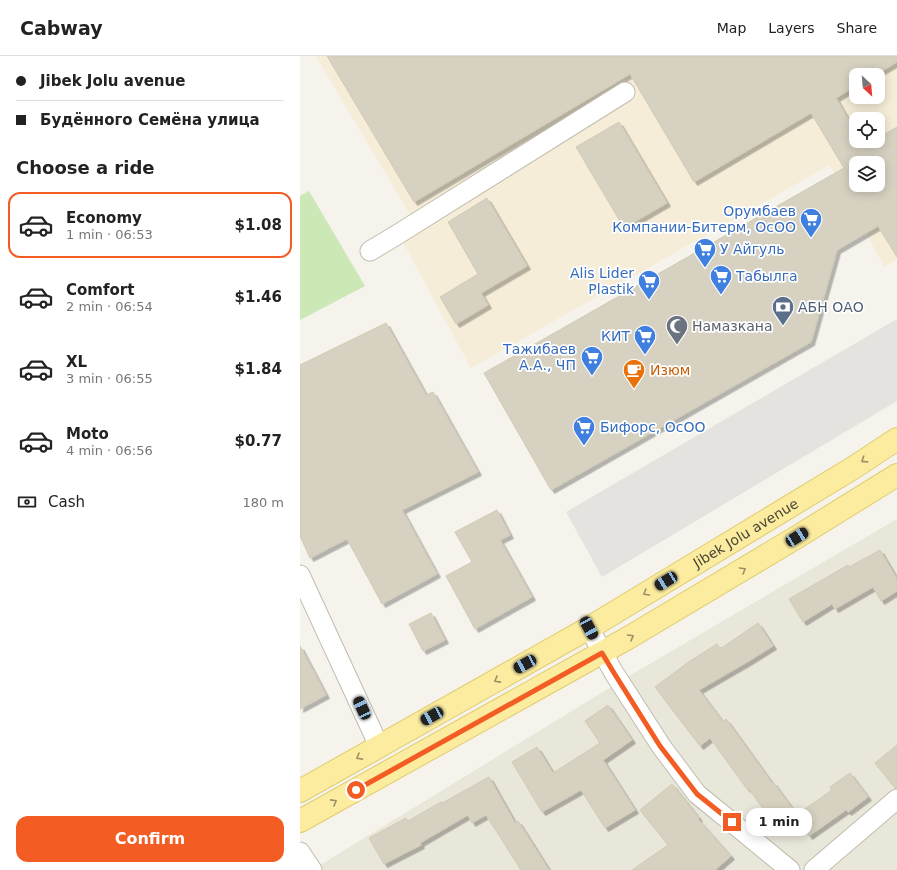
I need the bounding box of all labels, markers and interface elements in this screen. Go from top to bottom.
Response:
text: Cabway [20,17,103,39]
text: Map [717,20,746,36]
text: Layers [768,20,815,36]
text: Share [837,20,877,36]
north arrow [849,68,885,104]
map controls [849,68,885,192]
text: Jibek Jolu avenue [40,72,185,90]
text: Будённого Семёна улица [40,111,260,129]
button: locate [849,112,885,148]
button: layers [849,156,885,192]
text: Choose a ride [16,157,155,178]
place label: Орумбаев Компании-Битерм, ОсОО [612,203,796,235]
supermarket icon: Орумбаев Компании-Битерм, ОсОО [798,206,824,239]
icon: car [18,207,54,243]
text: Economy [66,209,142,227]
text: $1.08 [235,216,282,234]
text: 1 min · 06:53 [66,227,153,242]
supermarket icon: У Айгуль [692,236,718,269]
place label: У Айгуль [720,241,785,257]
supermarket icon: Табылга [708,263,734,296]
place label: Alis Lider Plastik [570,265,635,297]
supermarket icon: Alis Lider Plastik [636,268,662,301]
place label: Табылга [735,268,798,284]
icon: car [18,279,54,315]
text: Comfort [66,281,134,299]
text: $1.46 [235,288,282,306]
bank icon: АБН ОАО [770,294,796,327]
text: 2 min · 06:54 [66,299,153,314]
place label: АБН ОАО [798,299,864,315]
mosque icon: Намазкана [664,313,690,346]
place label: Намазкана [692,318,772,334]
supermarket icon: КИТ [632,323,658,356]
place label: КИТ [601,328,630,344]
place label: Тажибаев А.А., ЧП [502,341,576,373]
supermarket icon: Тажибаев А.А., ЧП [579,344,605,377]
icon: car [18,351,54,387]
text: XL [66,353,87,371]
cafe icon: Изюм [621,357,647,390]
text: $1.84 [235,360,282,378]
place label: Изюм [650,362,690,378]
text: 3 min · 06:55 [66,371,153,386]
supermarket icon: Бифорс, ОсОО [571,414,597,447]
place label: Бифорс, ОсОО [600,419,705,435]
icon: car [18,423,54,459]
text: Moto [66,425,109,443]
text: $0.77 [235,432,282,450]
text: 4 min · 06:56 [66,443,153,458]
one-way arrow [862,455,869,462]
icon: cash [16,491,38,513]
text: Cash [48,493,85,511]
text: 180 m [242,495,284,510]
street label: Jibek Jolu avenue [689,495,801,571]
car [784,526,810,548]
one-way arrow [739,567,746,575]
car [653,570,679,592]
one-way arrow [643,588,650,596]
car [578,615,600,641]
one-way arrow [627,634,634,641]
car [512,653,538,675]
one-way arrow [494,675,501,683]
car [351,695,373,721]
car [419,705,445,727]
one-way arrow [356,753,364,760]
route start [347,781,365,799]
one-way arrow [330,799,337,806]
callout: 1 min [746,808,812,836]
route end [723,813,741,831]
text: 1 min [759,814,799,829]
button: Confirm [16,816,284,862]

